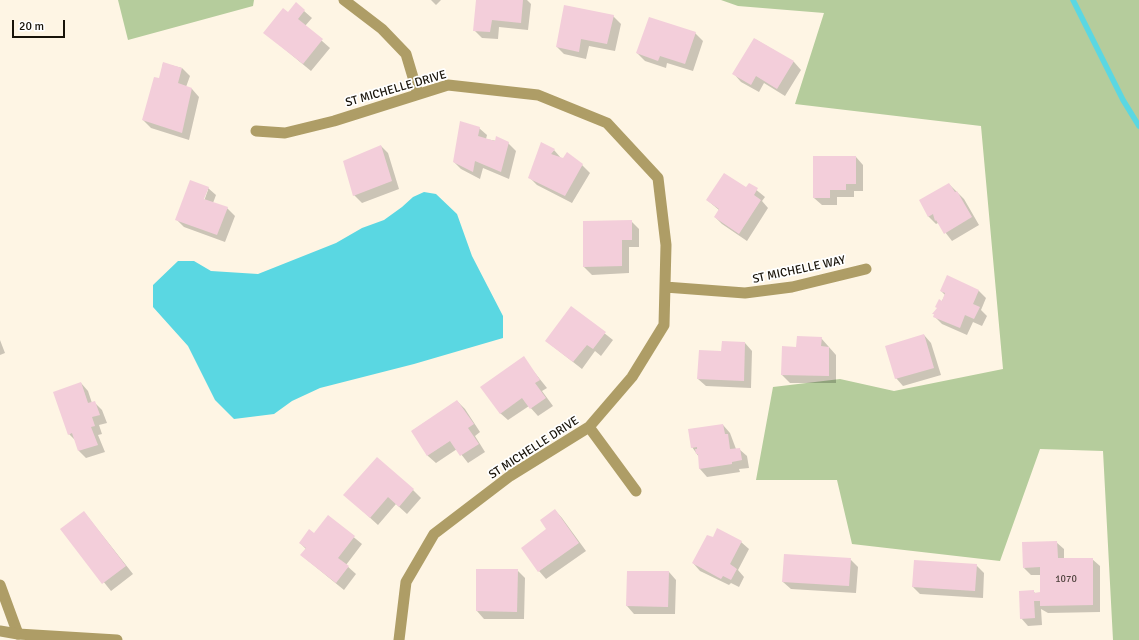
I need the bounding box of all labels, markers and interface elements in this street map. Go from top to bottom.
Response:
scale bar [14,12,67,38]
text: 20 m [19,19,44,34]
street label: ST MICHELLE DRIVE [344,68,448,110]
street label: ST MICHELLE WAY [751,253,847,287]
street label: ST MICHELLE DRIVE [486,414,582,482]
house number: 1070 [1055,573,1077,585]

